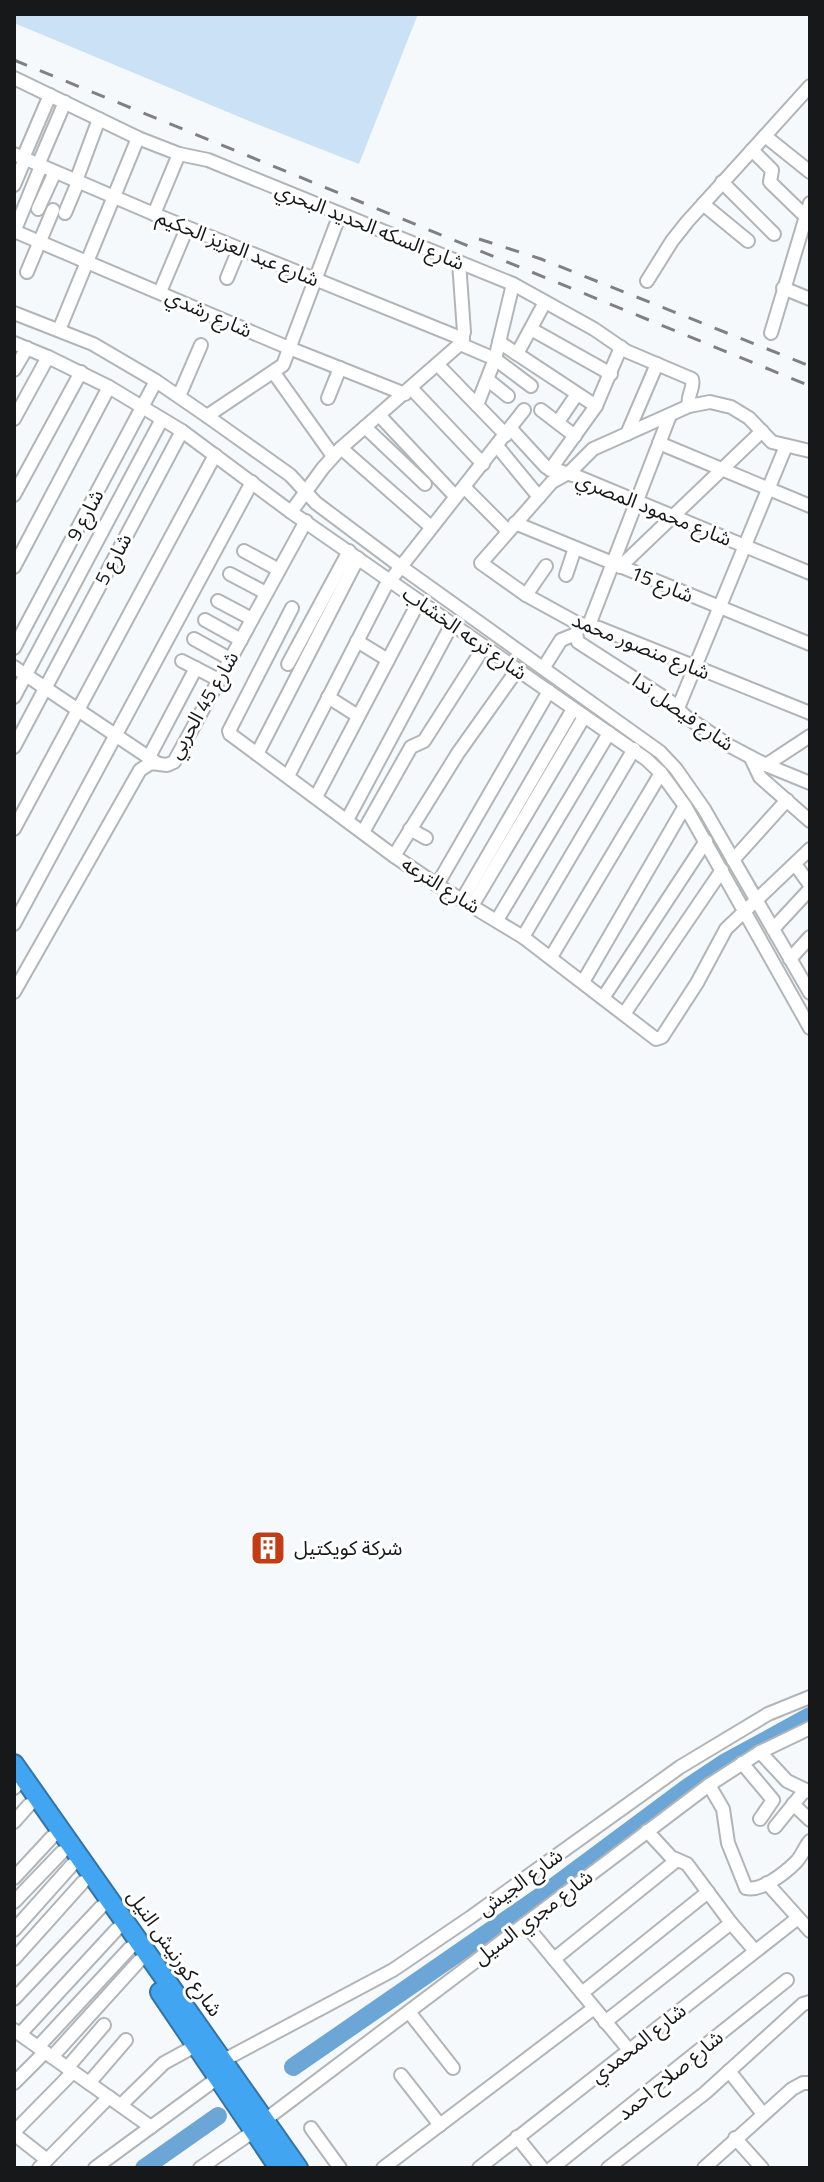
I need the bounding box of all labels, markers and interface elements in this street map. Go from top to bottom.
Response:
street label: شارع السكه الحديد البحري [271,173,469,278]
street label: شارع عبد العزيز الحكيم [152,201,324,294]
street label: شارع رشدي [161,280,257,346]
street label: شارع محمود المصري [572,463,737,554]
street label: شارع 9 [58,483,111,546]
street label: شارع 5 [86,527,139,590]
street label: شارع 15 [626,557,698,610]
street label: شارع ترعه الخشاب [396,578,534,687]
street label: شارع منصور محمد [568,604,715,687]
street label: شارع 45 الحربي [159,645,247,765]
street label: شارع فيصل ندا [626,665,741,758]
street label: شارع الترعه [396,848,487,921]
building icon: شركة كويكتيل [249,1529,287,1567]
place label: شركة كويكتيل [294,1532,403,1563]
street label: شارع الجيش [471,1840,569,1923]
street label: شارع مجري السيل [466,1861,600,1973]
street label: شارع كورنيش النيل [120,1883,231,2023]
street label: شارع المحمدي [583,1995,693,2091]
street label: شارع صلاح احمد [610,2022,730,2127]

